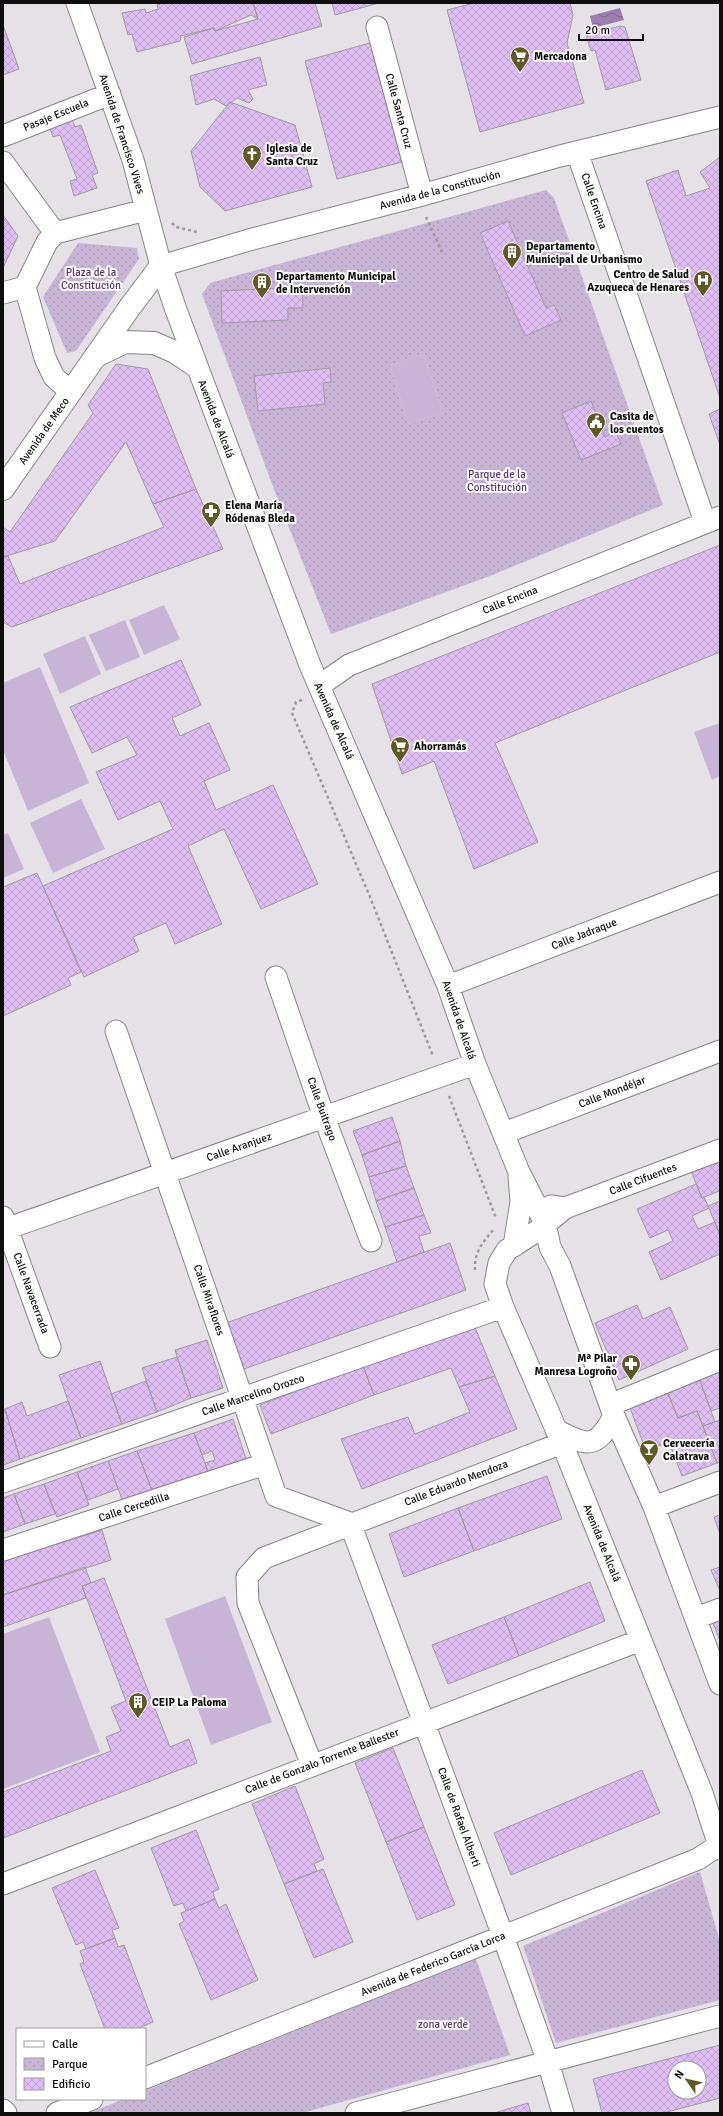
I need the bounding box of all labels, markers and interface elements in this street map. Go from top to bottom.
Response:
scale bar [579,16,643,42]
text: 20 m [585,23,610,38]
supermarket icon: Mercadona [509,45,531,73]
place label: Mercadona [534,50,587,63]
street label: Avenida de Francisco Vives [96,72,148,196]
street label: Calle Santa Cruz [383,72,415,150]
street label: Pasaje Escuela [21,96,91,134]
place label: Iglesia de Santa Cruz [266,142,318,168]
church icon: Iglesia de Santa Cruz [241,143,263,171]
street label: Avenida de la Constitución [378,168,502,212]
street label: Calle Encina [578,171,610,231]
place label: Departamento Municipal de Urbanismo [526,240,643,266]
building icon: Departamento Municipal de Urbanismo [501,241,523,269]
park label: Plaza de la Constitución [61,266,121,292]
place label: Centro de Salud Azuqueca de Henares [587,268,689,294]
hospital icon: Centro de Salud Azuqueca de Henares [692,269,714,297]
place label: Departamento Municipal de Intervención [276,270,396,296]
building icon: Departamento Municipal de Intervención [251,271,273,299]
street label: Avenida de Alcalá [195,378,237,460]
street label: Avenida de Meco [16,395,72,467]
place label: Casita de los cuentos [610,410,664,436]
public building icon: Casita de los cuentos [585,411,607,439]
park label: Parque de la Constitución [467,468,527,494]
place label: Elena María Ródenas Bleda [225,499,295,525]
pharmacy icon: Elena María Ródenas Bleda [200,500,222,528]
street label: Calle Encina [480,583,540,617]
street label: Avenida de Alcalá [311,681,357,762]
supermarket icon: Ahorramás [389,735,411,763]
place label: Ahorramás [414,740,467,753]
street label: Calle Jadraque [549,916,619,952]
street label: Avenida de Alcalá [439,979,479,1062]
street label: Calle Mondéjar [577,1073,647,1111]
street label: Calle Buitrago [304,1075,340,1143]
street label: Calle Aranjuez [205,1130,273,1164]
street label: Calle Cifuentes [607,1160,679,1198]
street label: Calle Navacerrada [10,1251,52,1336]
street label: Calle Miraflores [191,1263,227,1337]
place label: Mª Pilar Manresa Logroño [535,1352,618,1378]
pharmacy icon: Mª Pilar Manresa Logroño [620,1353,642,1381]
street label: Calle Marcelino Orozco [200,1371,306,1419]
place label: Cervecería Calatrava [663,1437,715,1463]
bar icon: Cervecería Calatrava [638,1438,660,1466]
street label: Calle Eduardo Mendoza [402,1457,510,1509]
street label: Calle Cercedilla [97,1489,171,1525]
street label: Avenida de Alcalá [580,1502,624,1584]
building icon: CEIP La Paloma [127,1691,149,1719]
place label: CEIP La Paloma [152,1696,227,1709]
street label: Calle de Gonzalo Torrente Ballester [243,1726,401,1796]
street label: Calle de Rafael Alberti [435,1765,483,1869]
street label: Avenida de Federico García Lorca [359,1929,508,1999]
park label: zona verde [418,2018,468,2031]
legend [16,2028,146,2100]
text: Calle [52,2037,78,2052]
text: Parque [52,2057,88,2072]
north arrow [667,2060,707,2100]
text: N [672,2068,687,2081]
text: Edificio [52,2077,90,2092]

